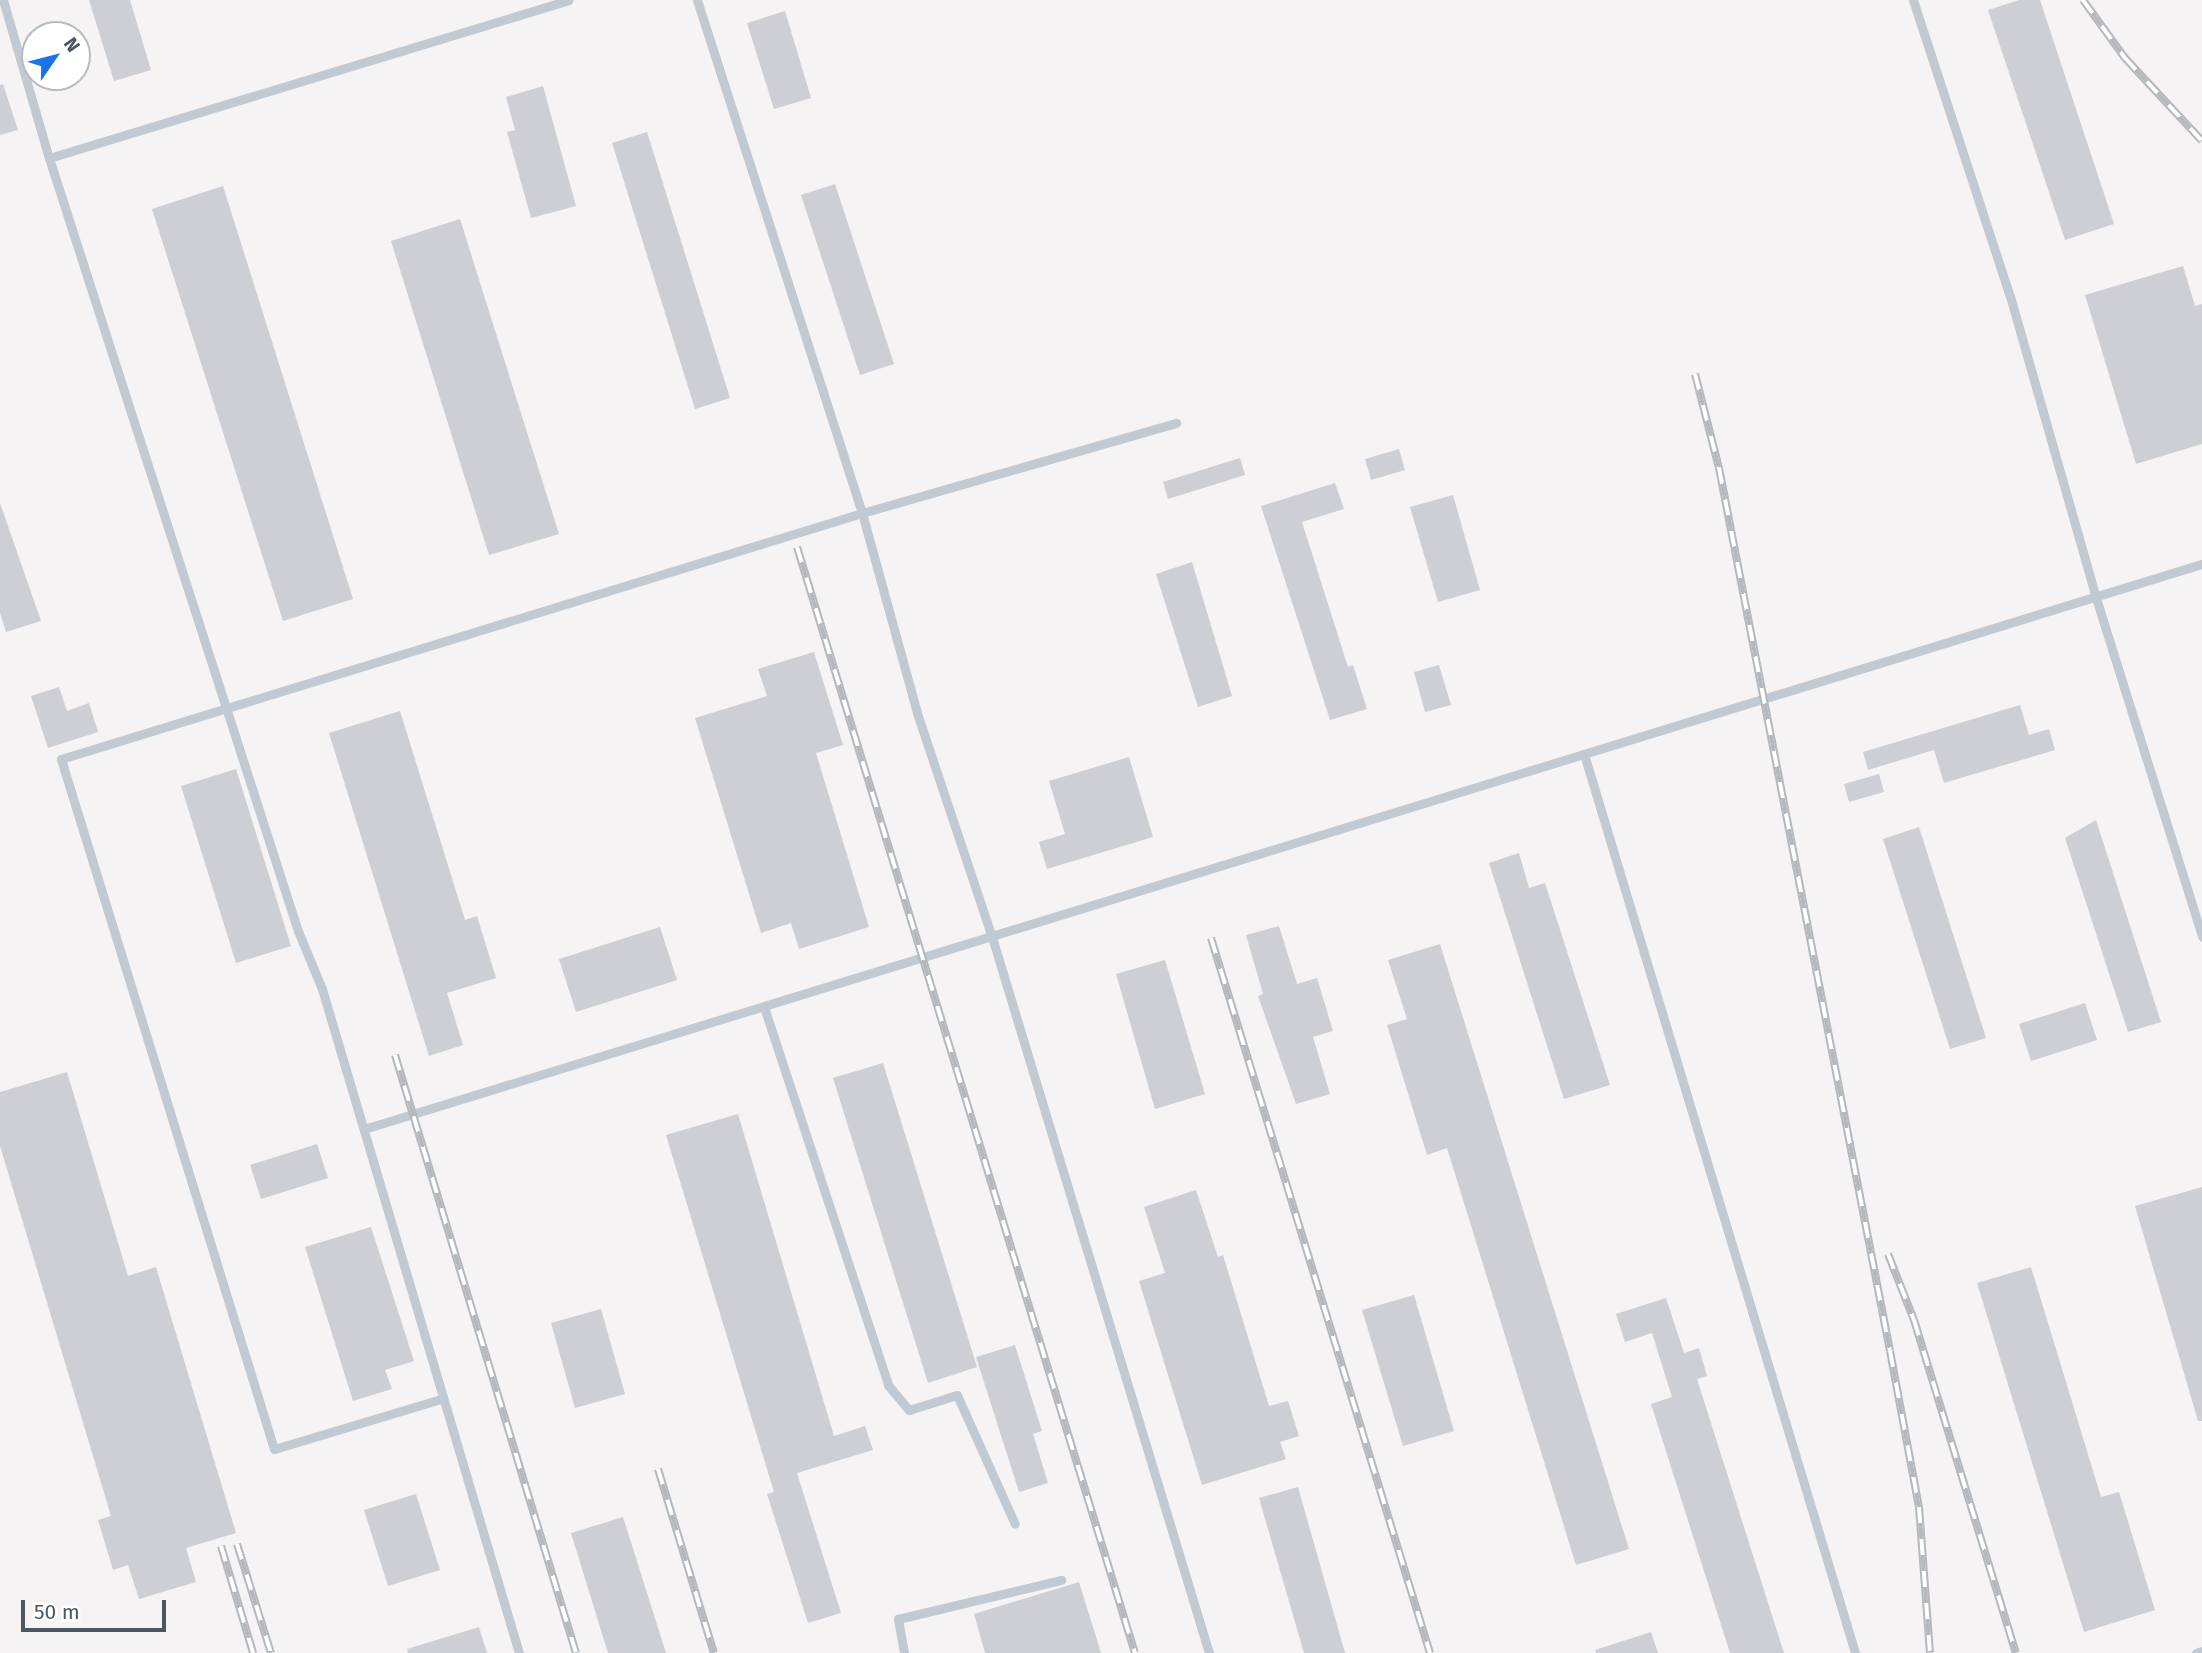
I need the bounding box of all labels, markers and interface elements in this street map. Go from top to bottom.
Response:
north arrow [21,21,91,91]
text: N [59,33,85,57]
scale bar [24,1586,170,1630]
text: 50 m [34,1599,80,1625]

